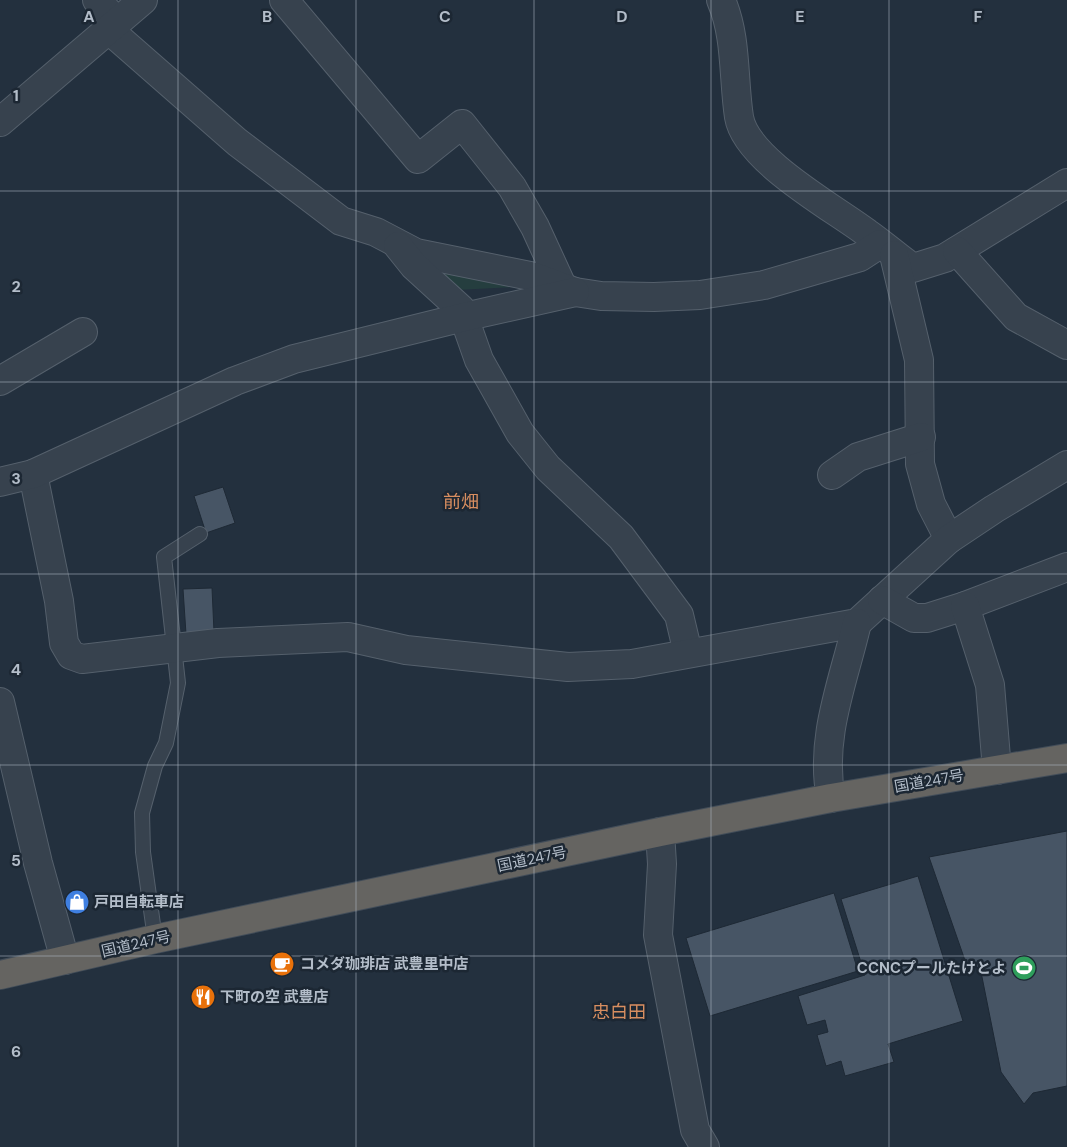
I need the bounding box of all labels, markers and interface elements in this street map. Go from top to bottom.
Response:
text: A [83,6,95,27]
text: B [262,6,272,27]
text: C [439,6,451,27]
text: D [616,6,628,27]
text: E [795,6,805,27]
text: F [974,6,983,27]
text: 1 [13,85,19,106]
text: 2 [11,276,21,297]
text: 3 [11,468,21,489]
district label: 前畑 [443,490,479,514]
text: 4 [11,659,21,680]
street label: 国道247号 [893,765,965,797]
street label: 国道247号 [495,842,569,876]
text: 5 [11,850,21,871]
shop icon: 戸田自転車店 [64,889,90,915]
place label: 戸田自転車店 [94,892,184,912]
street label: 国道247号 [99,926,173,962]
cafe icon: コメダ珈琲店 武豊里中店 [269,951,295,977]
place label: コメダ珈琲店 武豊里中店 [300,954,469,974]
sports icon: CCNCプールたけとよ [1011,955,1037,981]
place label: CCNCプールたけとよ [857,958,1006,978]
restaurant icon: 下町の空 武豊店 [190,984,216,1010]
place label: 下町の空 武豊店 [220,987,329,1007]
district label: 忠白田 [592,1000,646,1024]
text: 6 [11,1041,21,1062]

